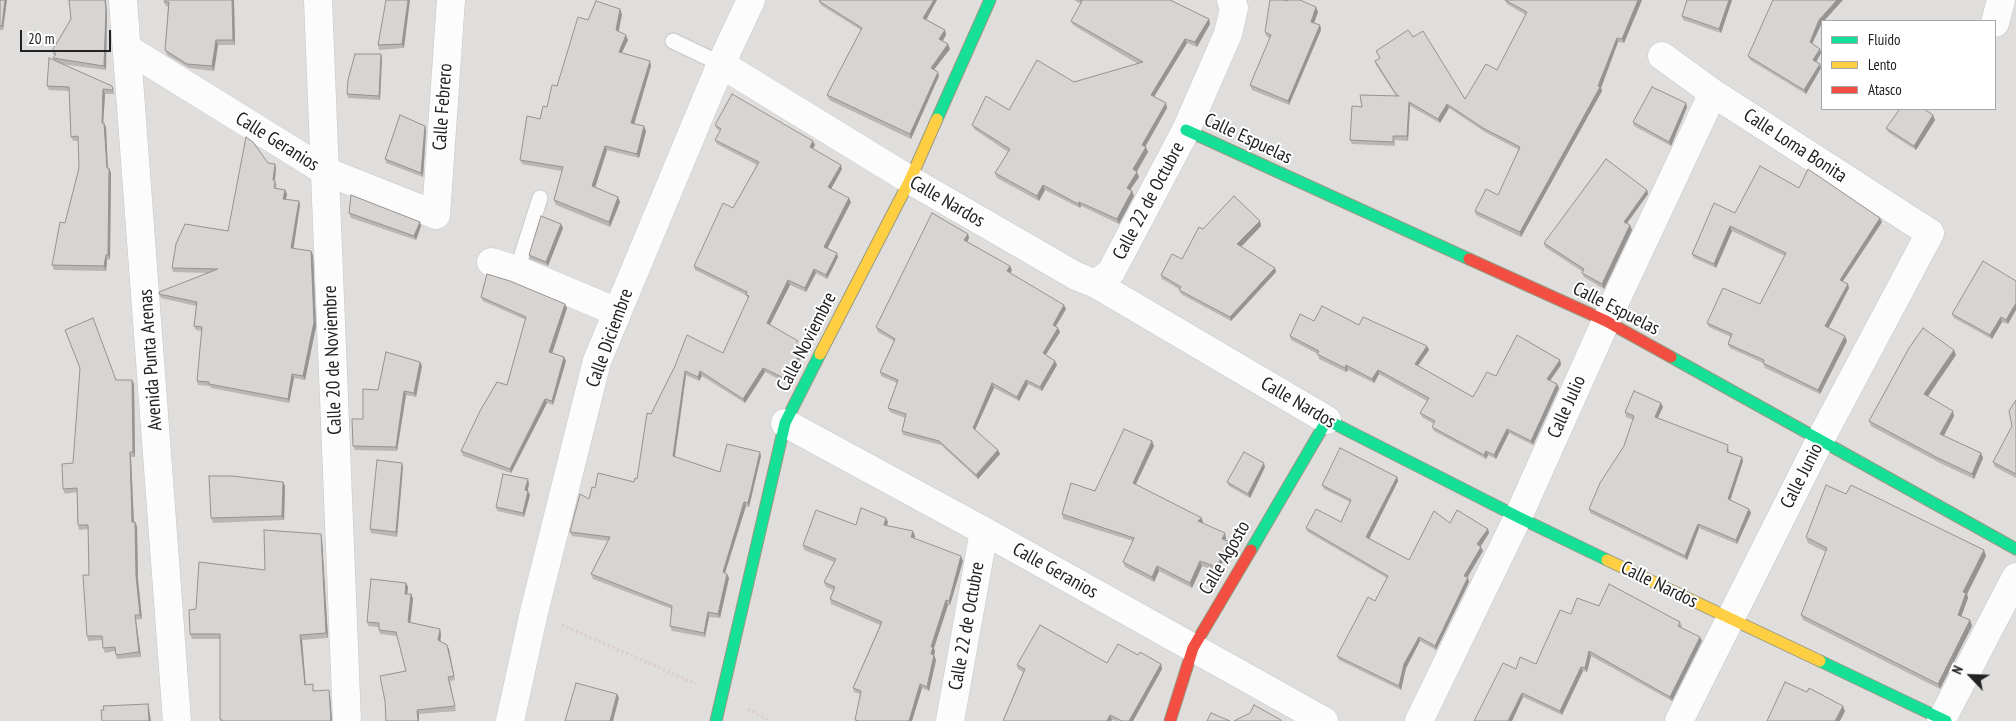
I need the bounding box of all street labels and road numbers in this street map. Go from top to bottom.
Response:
street label: Calle Febrero [429,63,457,151]
street label: Calle Loma Bonita [1739,104,1851,188]
street label: Calle Geranios [231,107,323,177]
street label: Calle Espuelas [1201,109,1295,169]
street label: Calle 22 de Octubre [1108,138,1190,264]
street label: Calle Nardos [906,171,988,233]
street label: Calle Espuelas [1569,277,1663,341]
street label: Calle 20 de Noviembre [319,285,347,435]
street label: Calle Diciembre [582,286,638,390]
street label: Avenida Punta Arenas [135,288,167,432]
street label: Calle Noviembre [772,289,842,395]
street label: Calle Nardos [1257,372,1339,434]
street label: Calle Julio [1543,372,1591,442]
street label: Calle Junio [1776,440,1828,512]
street label: Calle Agosto [1195,517,1255,599]
street label: Calle Geranios [1008,538,1102,604]
street label: Calle Nardos [1617,557,1701,613]
street label: Calle 22 de Octubre [944,560,990,692]

